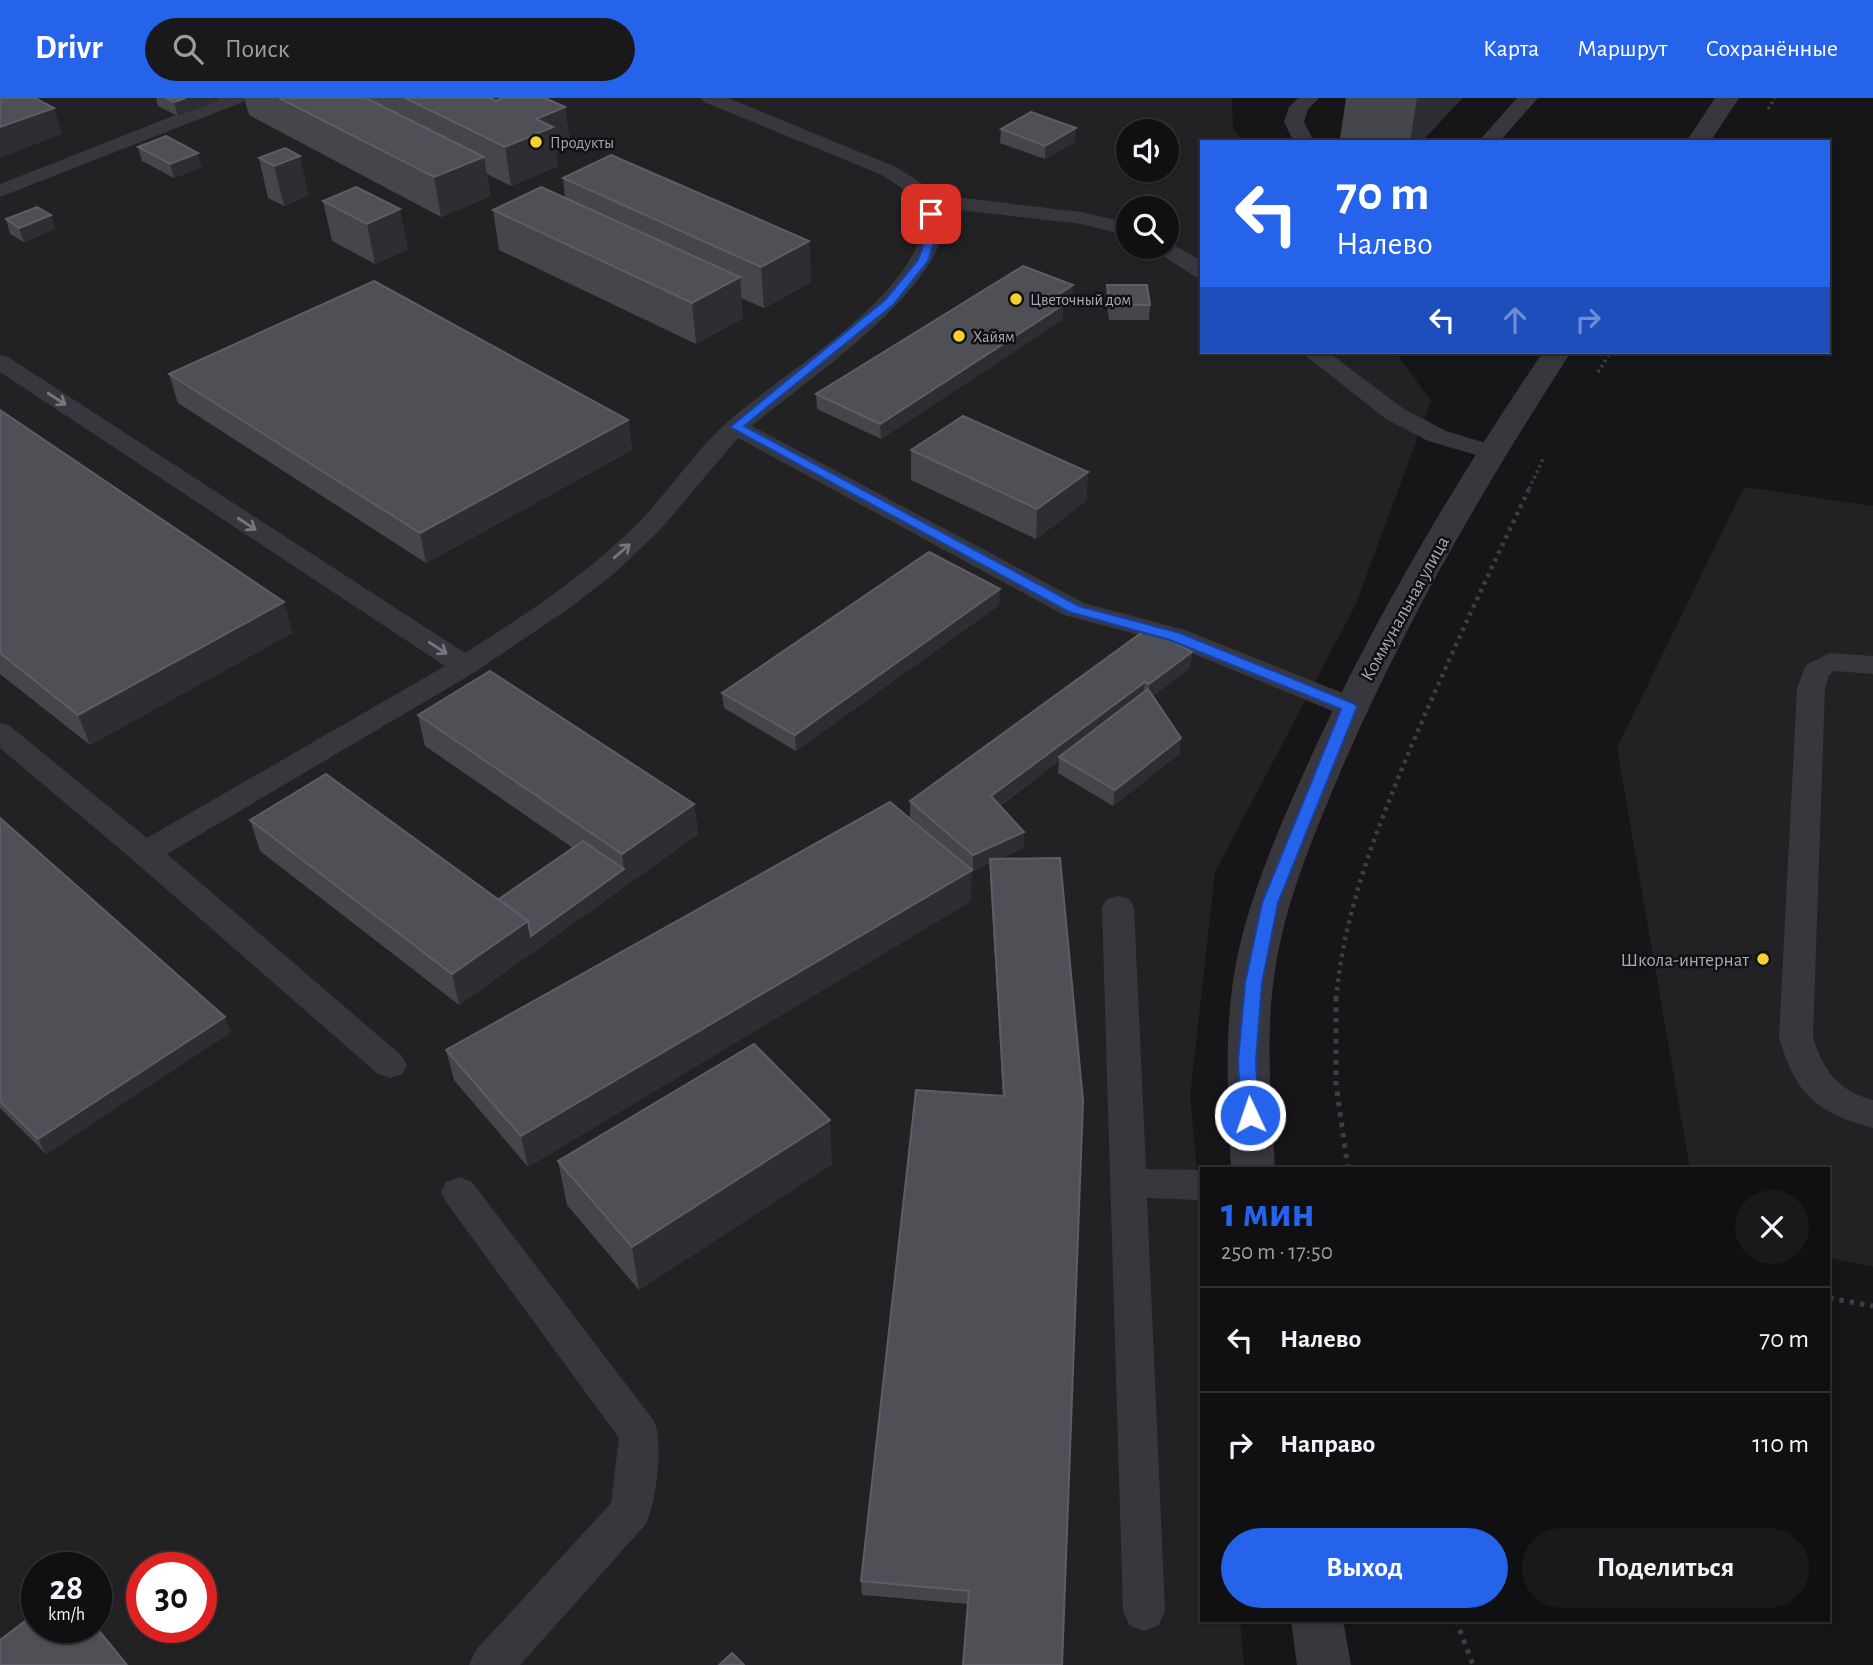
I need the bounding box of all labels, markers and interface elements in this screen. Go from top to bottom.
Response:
search box [145,18,635,81]
icon: search [169,30,207,68]
text: Drivr [35,32,103,65]
text: Поиск [225,36,290,62]
text: Карта [1483,37,1539,61]
text: Маршрут [1577,37,1667,61]
text: Сохранённые [1705,37,1838,61]
map controls [1116,119,1179,259]
button: sound [1116,119,1179,182]
marker: Продукты [528,134,544,150]
place label: Продукты [550,135,614,152]
icon: left [1221,168,1312,259]
text: 70 m [1336,170,1430,219]
pin [901,184,961,244]
icon: arrive [912,195,950,233]
button: search [1116,196,1179,259]
text: Налево [1336,228,1433,260]
marker: Цветочный дом [1008,291,1024,307]
place label: Цветочный дом [1030,292,1131,308]
icon: left [1423,301,1461,339]
icon: ahead [1496,301,1534,339]
icon: right [1569,301,1607,339]
marker: Хайям [951,328,967,344]
place label: Хайям [973,329,1015,345]
one-way arrow [47,392,66,406]
one-way arrow [237,517,257,531]
street label: Коммунальная улица [1358,533,1453,684]
one-way arrow [612,543,630,559]
one-way arrow [428,641,447,656]
place label: Школа-интернат [1621,951,1749,970]
marker: Школа-интернат [1755,951,1771,967]
position arrow [1213,1078,1287,1152]
button: close [1735,1190,1809,1264]
text: 1 мин [1221,1192,1315,1234]
text: 250 m · 17:50 [1221,1241,1333,1264]
icon: left [1221,1321,1259,1359]
text: Налево [1280,1326,1361,1352]
text: 70 m [1759,1326,1809,1352]
icon: right [1221,1426,1259,1464]
text: Направо [1280,1431,1375,1457]
text: 110 m [1752,1431,1809,1457]
button: Выход [1221,1528,1508,1608]
button: Поделиться [1522,1528,1809,1608]
speed limit sign: 30 [126,1552,217,1643]
text: 28 [50,1571,83,1606]
text: km/h [48,1606,85,1624]

